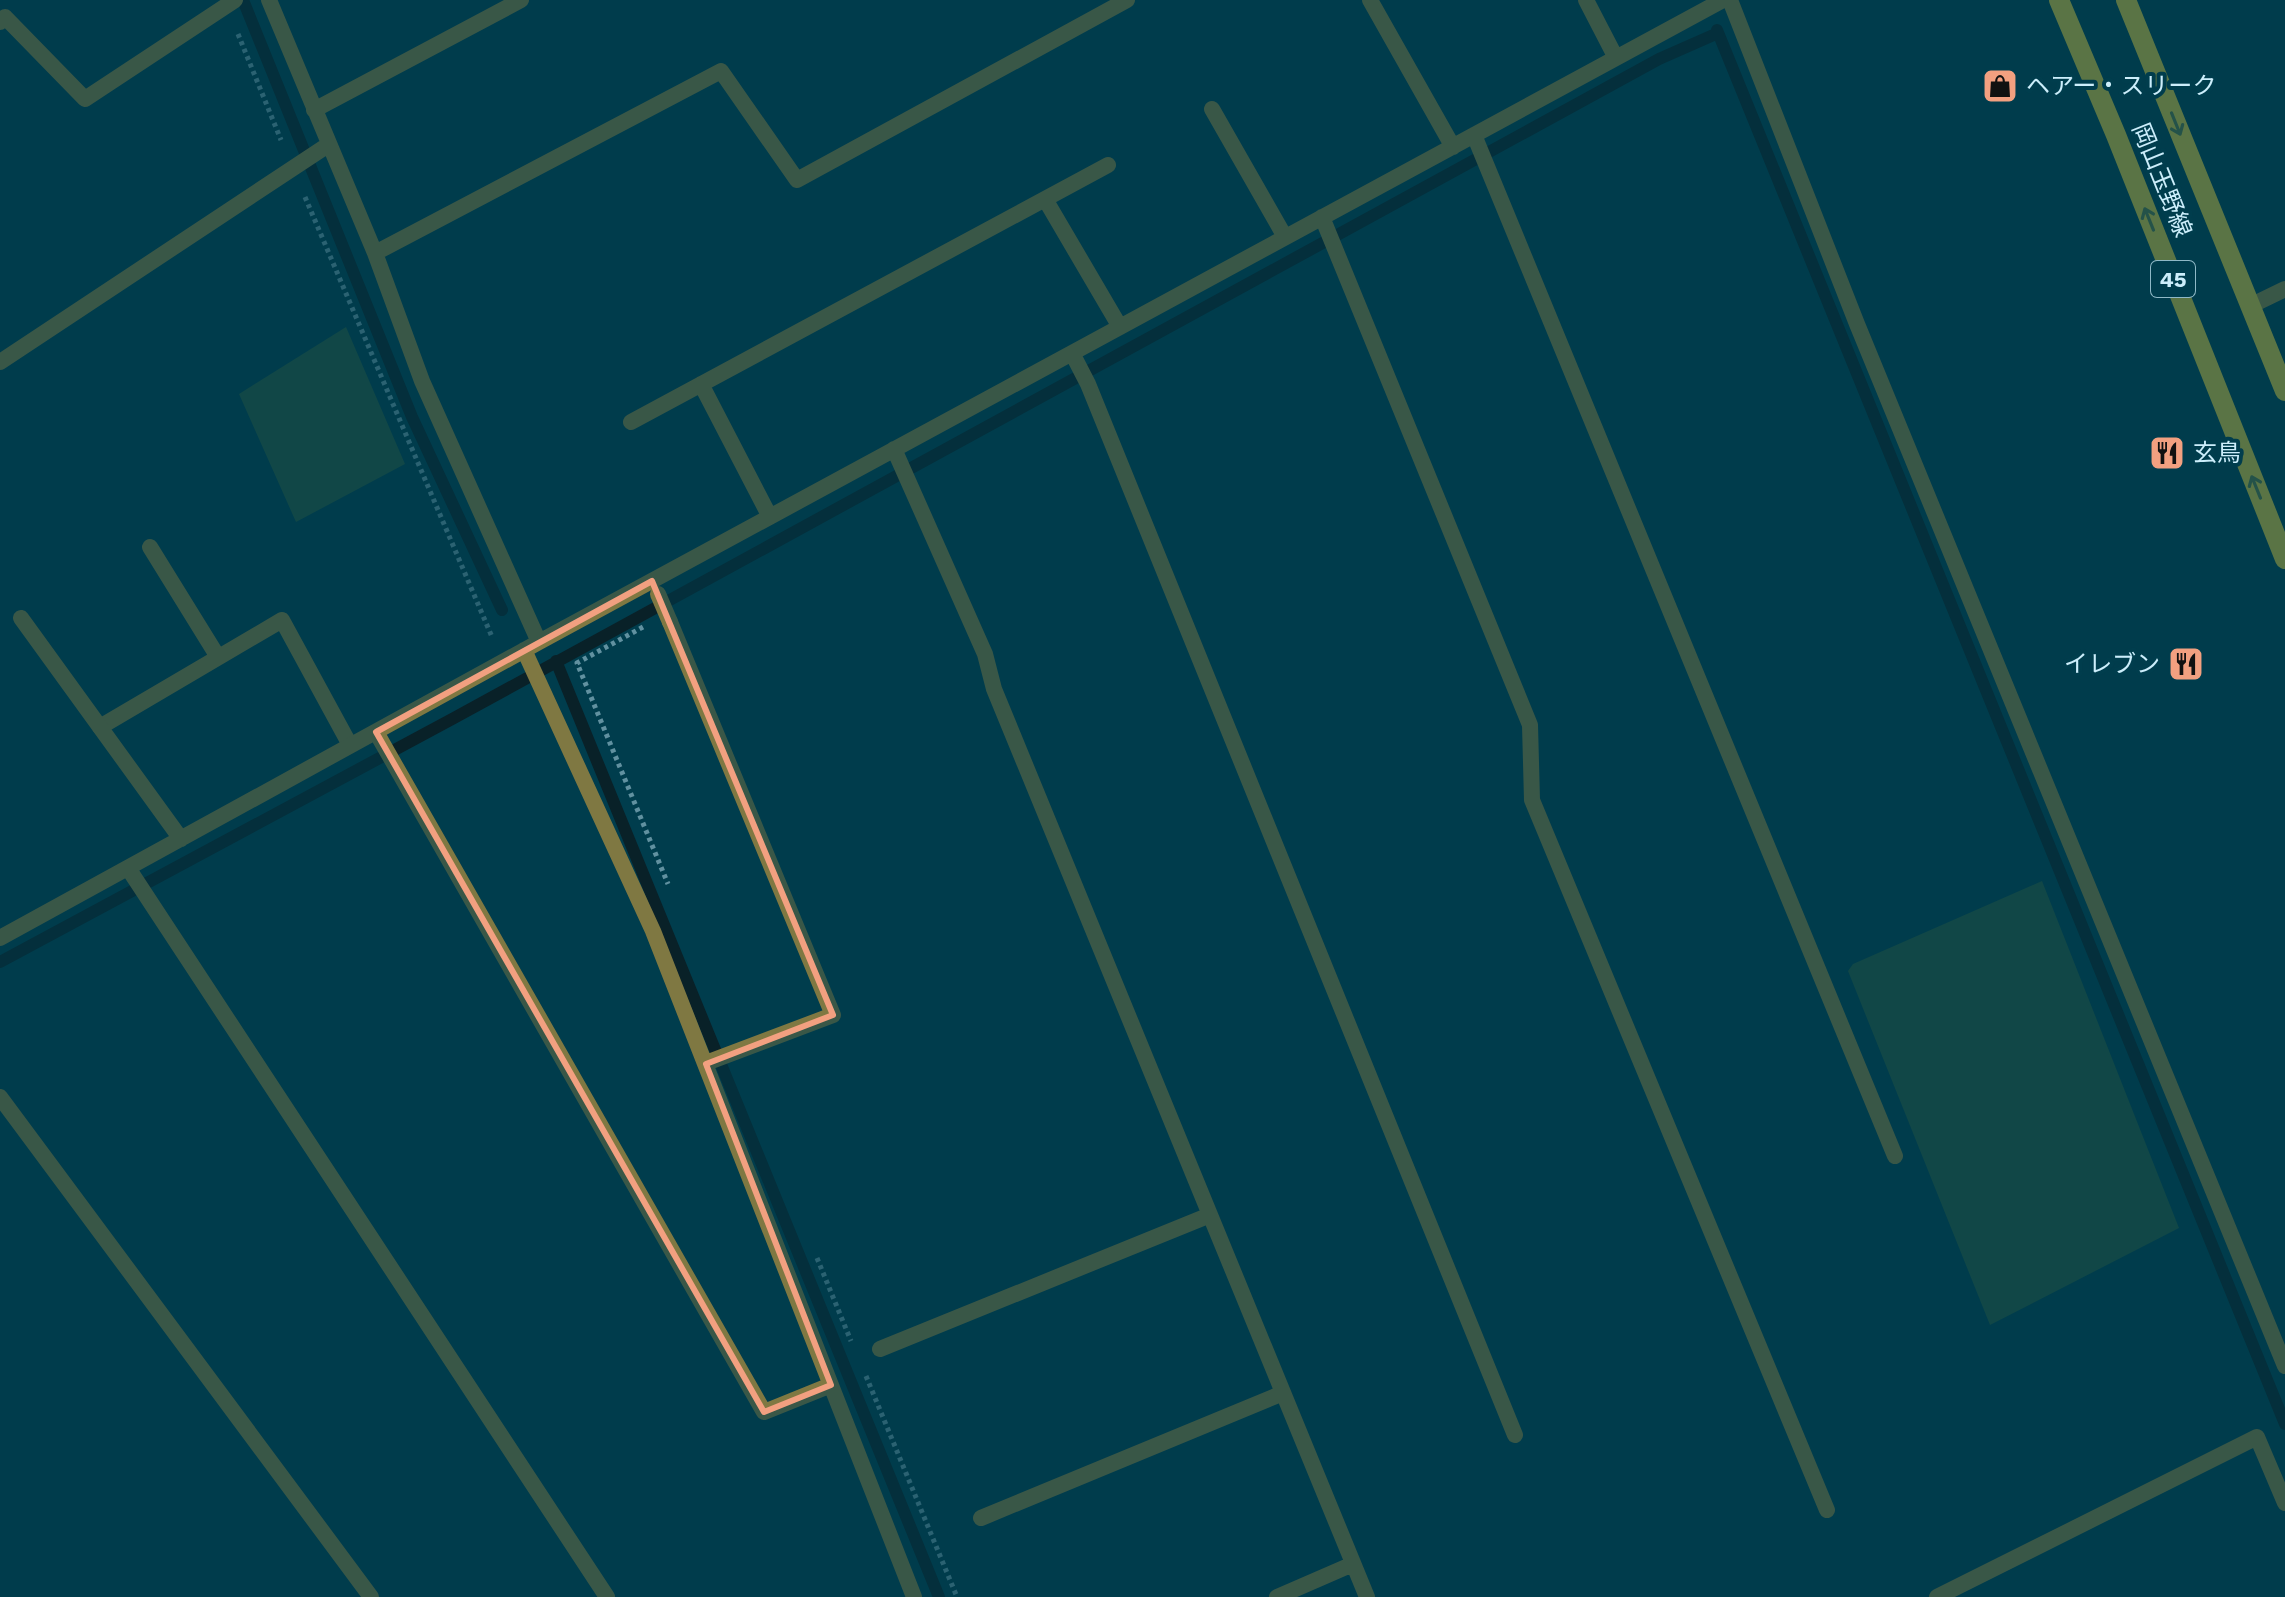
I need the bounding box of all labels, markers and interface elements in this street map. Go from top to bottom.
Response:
shop icon: ヘアー・スリーク [1981,67,2019,105]
place label: ヘアー・スリーク [2026,72,2217,100]
one-way arrow [2170,111,2184,136]
street label: 岡山玉野線 [2127,119,2197,241]
one-way arrow [2141,207,2156,232]
road number: 45 [2151,261,2195,297]
restaurant icon: 玄鳥 [2148,434,2186,472]
place label: 玄鳥 [2193,439,2241,467]
one-way arrow [2248,475,2262,500]
restaurant icon: イレブン [2167,645,2205,683]
place label: イレブン [2064,650,2160,678]

